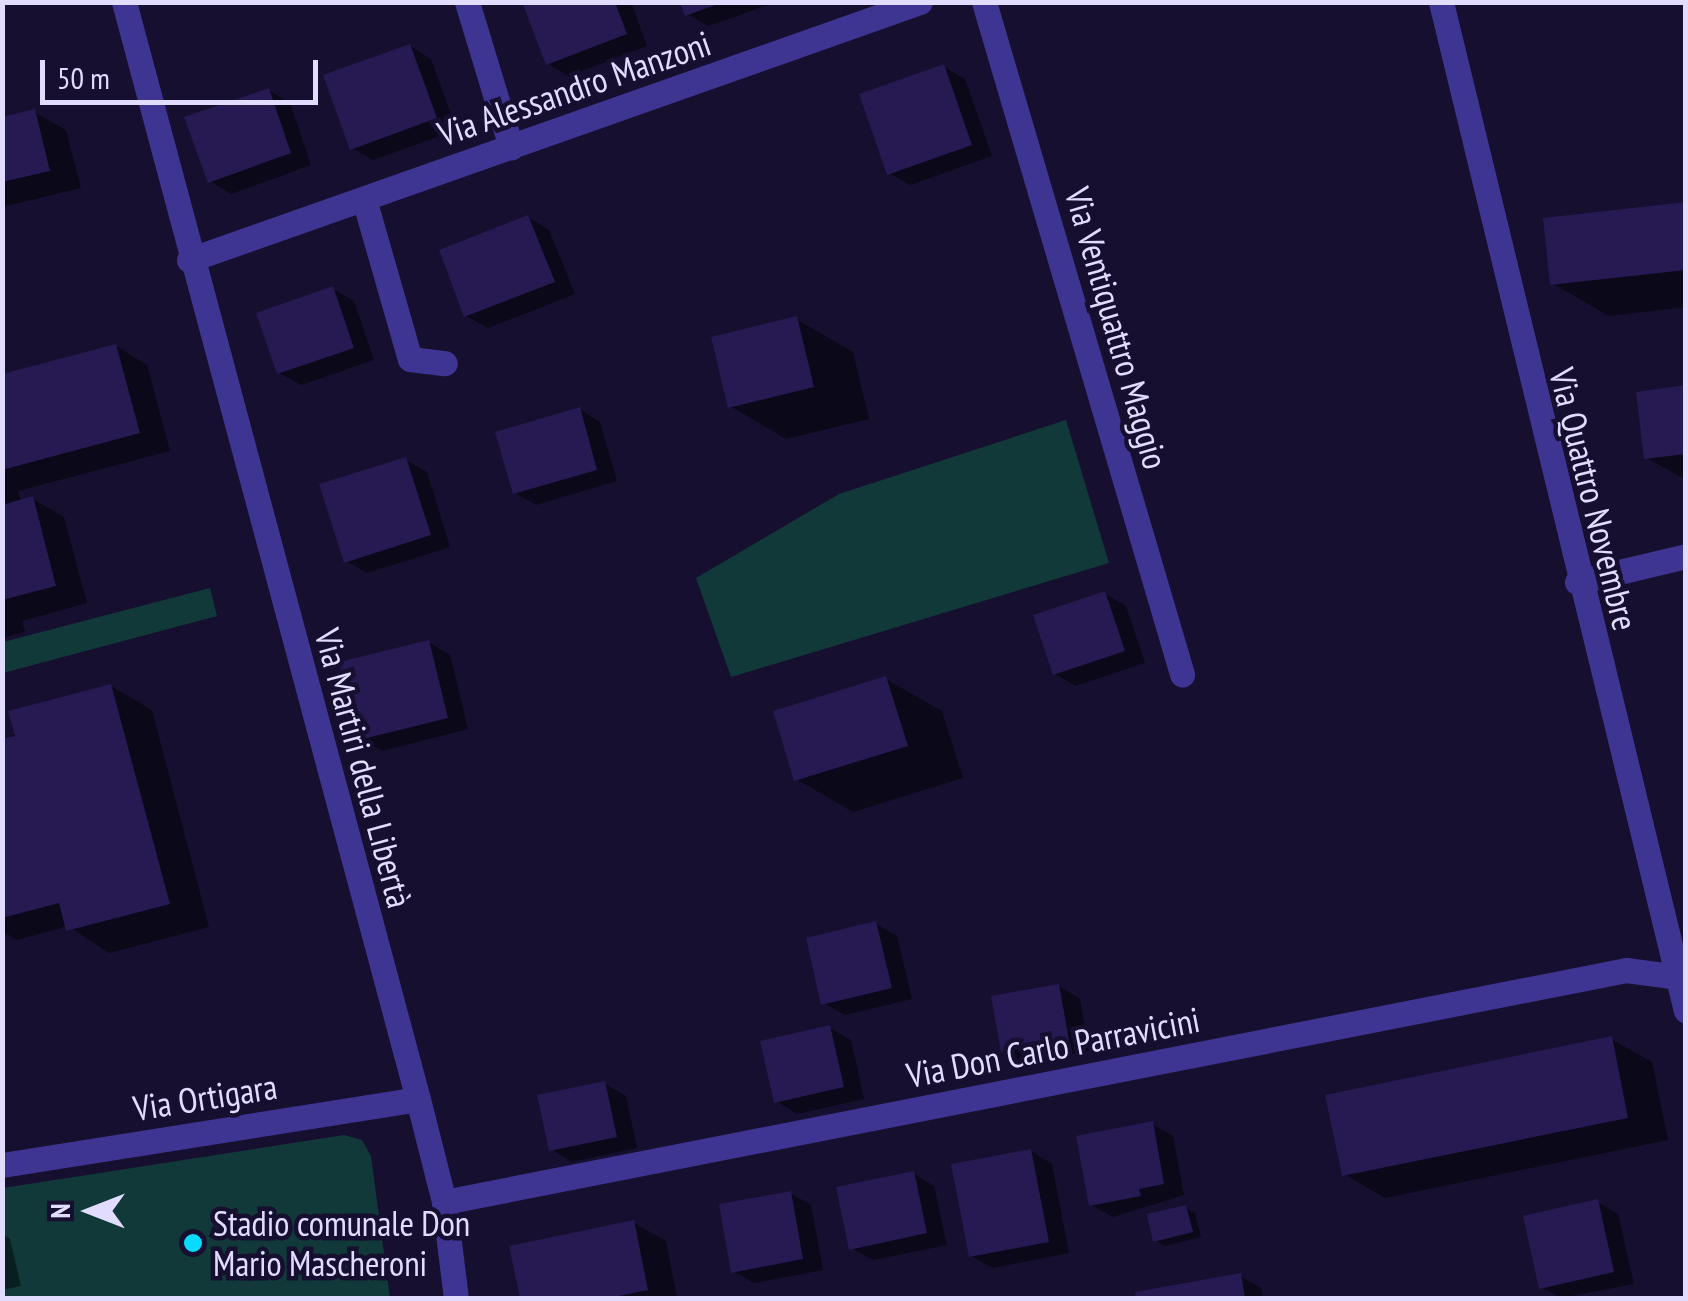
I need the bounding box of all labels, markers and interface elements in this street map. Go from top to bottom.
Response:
street label: Via Alessandro Manzoni [432,21,716,155]
scale bar [45,40,322,102]
text: 50 m [57,58,110,97]
street label: Via Ventiquattro Maggio [1057,182,1177,474]
street label: Via Quattro Novembre [1541,364,1647,634]
street label: Via Martiri della Libertà [307,624,421,912]
street label: Via Don Carlo Parravicini [903,998,1203,1096]
street label: Via Ortigara [130,1065,280,1129]
north arrow [40,1161,140,1261]
place label: Stadio comunale Don Mario Mascheroni [213,1202,470,1284]
text: N [41,1203,78,1219]
marker: Stadio comunale Don Mario Mascheroni [182,1232,204,1254]

